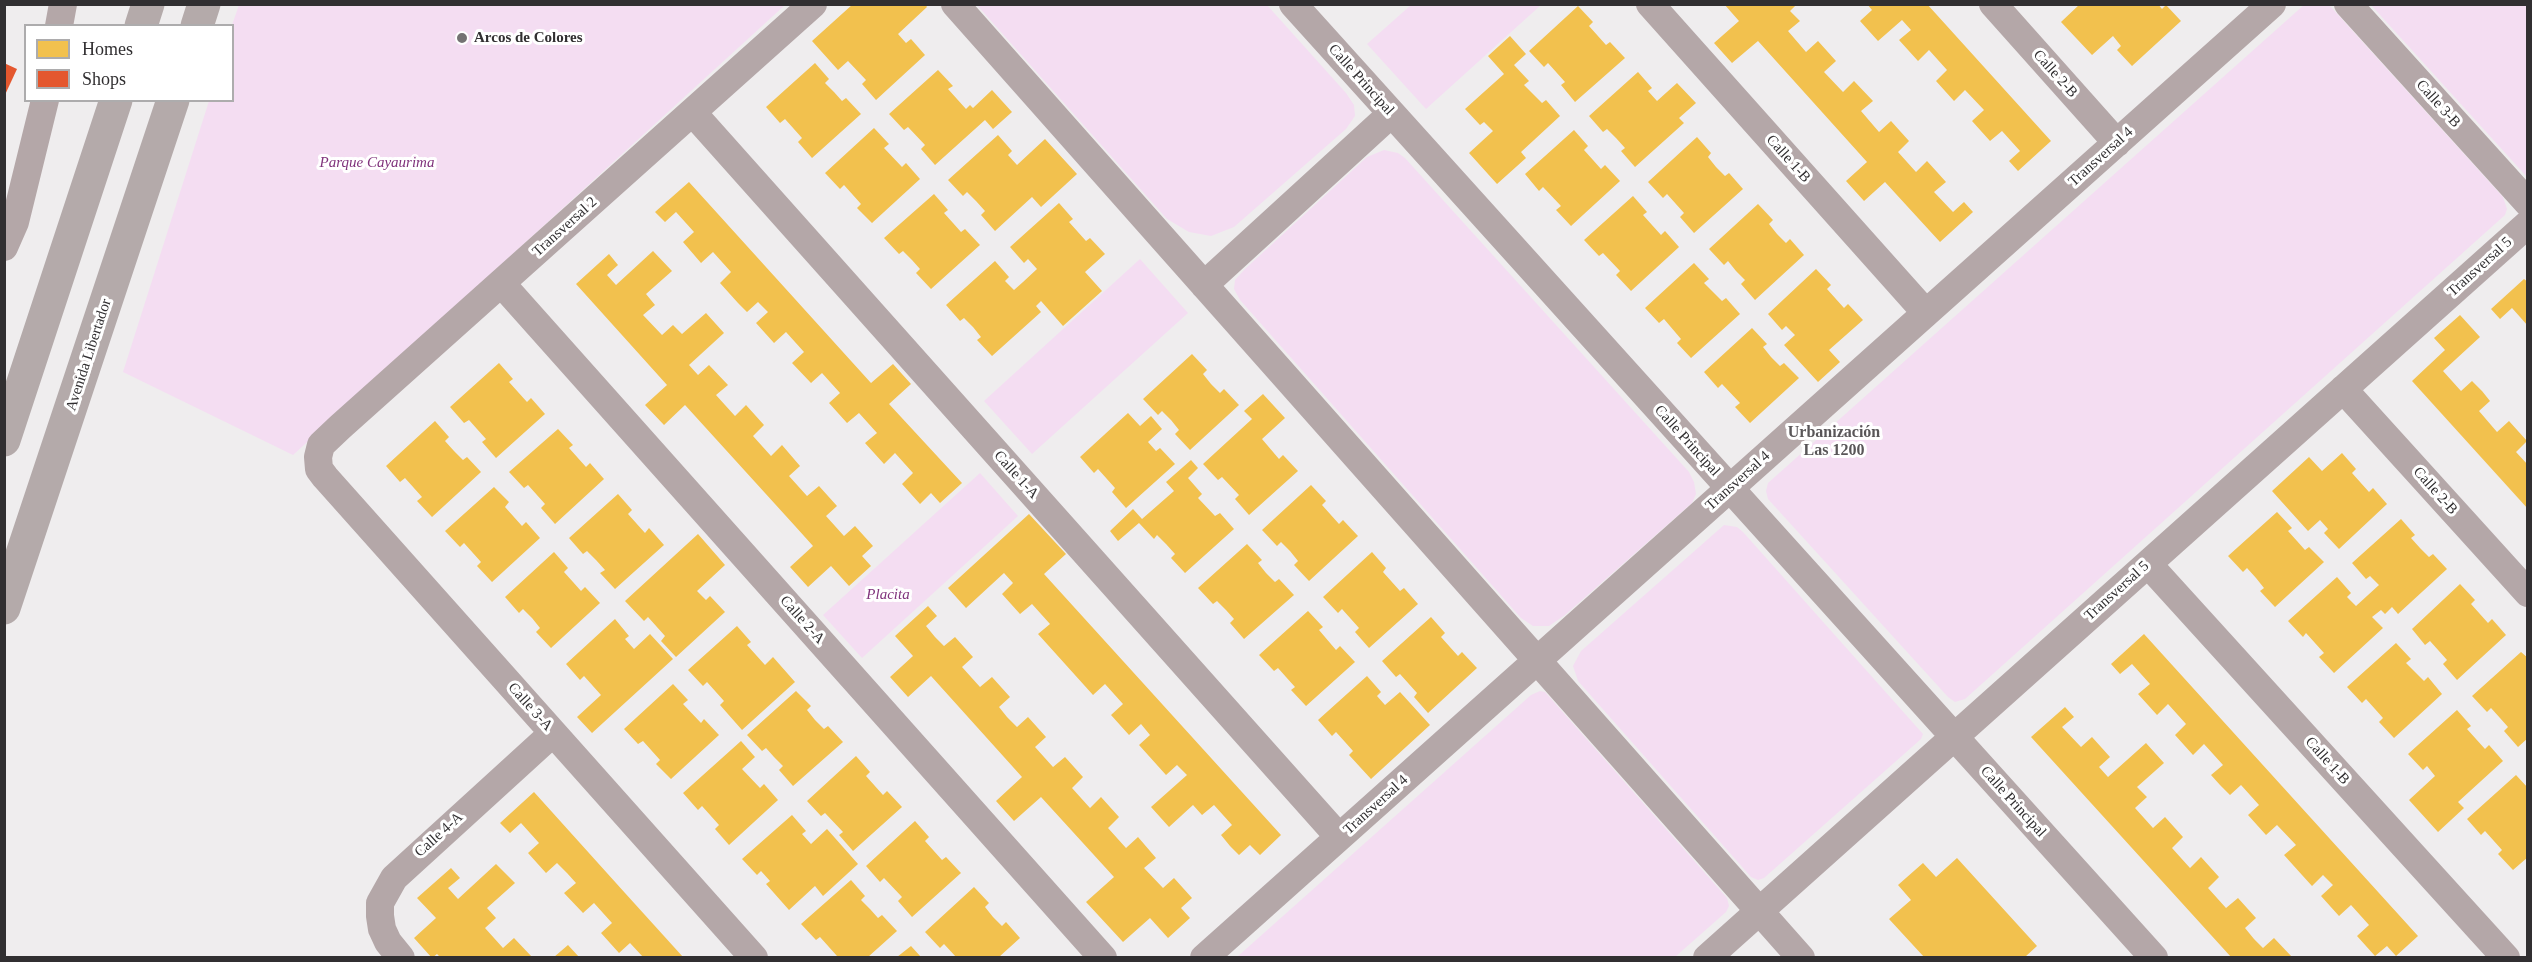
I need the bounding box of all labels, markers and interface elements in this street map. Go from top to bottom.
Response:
legend [24,24,234,102]
place label: Arcos de Colores [474,29,583,47]
marker: Arcos de Colores [455,31,469,45]
text: Homes [82,39,133,59]
street label: Calle Principal [1324,41,1398,119]
street label: Calle 2-B [2029,46,2081,102]
text: Shops [82,69,126,89]
street label: Calle 3-B [2412,76,2464,132]
street label: Transversal 4 [2065,123,2137,191]
street label: Calle 1-B [1762,131,1814,187]
park label: Parque Cayaurima [320,154,434,172]
street label: Transversal 2 [529,193,601,261]
street label: Transversal 5 [2444,233,2516,301]
street label: Avenida Libertador [62,297,116,413]
street label: Calle Principal [1650,402,1724,480]
district label: Urbanización Las 1200 [1788,423,1880,461]
street label: Calle 1-A [990,447,1042,503]
street label: Transversal 4 [1702,447,1774,515]
street label: Calle 2-B [2409,463,2461,519]
street label: Transversal 5 [2081,557,2153,625]
park label: Placita [866,586,910,604]
street label: Calle 2-A [776,592,828,648]
street label: Calle 3-A [504,679,556,735]
street label: Calle 1-B [2301,733,2353,789]
street label: Calle Principal [1976,763,2050,841]
street label: Transversal 4 [1340,771,1412,839]
street label: Calle 4-A [411,809,467,861]

